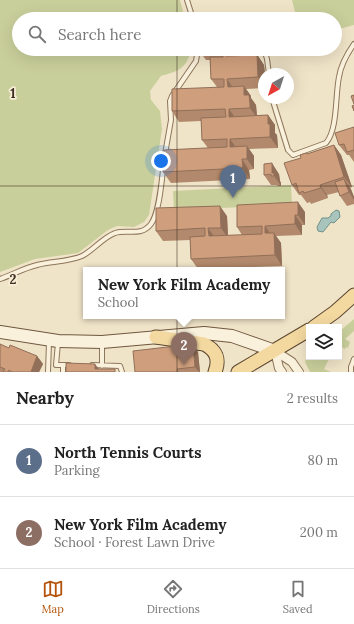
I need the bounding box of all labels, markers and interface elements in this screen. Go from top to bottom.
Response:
search box [12,12,342,56]
icon: search [26,23,48,45]
text: Search here [58,25,141,44]
north arrow [258,68,294,104]
text: 1 [10,85,16,102]
your location [151,151,171,171]
pin: 1 [220,165,246,198]
popup [83,267,285,319]
text: 2 [10,271,17,288]
text: New York Film Academy [98,275,270,294]
text: School [98,294,139,311]
map controls [306,324,342,360]
button: layers [306,324,342,360]
pin: 2 [171,332,197,365]
text: Nearby [16,387,74,409]
text: 2 results [287,390,338,407]
text: North Tennis Courts [54,443,201,462]
text: 1 [26,452,32,469]
text: 80 m [308,452,338,469]
text: Parking [54,462,100,479]
text: New York Film Academy [54,515,227,534]
text: 2 [26,524,32,541]
text: 200 m [300,524,338,541]
text: School · Forest Lawn Drive [54,534,215,551]
tab: Map [41,578,64,616]
tab: Directions [147,578,200,616]
tab: Saved [283,578,313,616]

